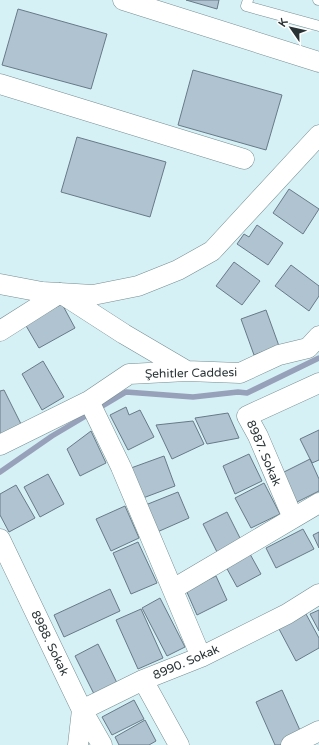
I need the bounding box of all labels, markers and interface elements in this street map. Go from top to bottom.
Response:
north arrow [271,8,311,48]
text: K [276,15,291,29]
street label: Şehitler Caddesi [145,365,237,381]
street label: 8987. Sokak [244,418,284,488]
street label: 8988. Sokak [28,608,72,678]
street label: 8990. Sokak [151,642,222,682]

